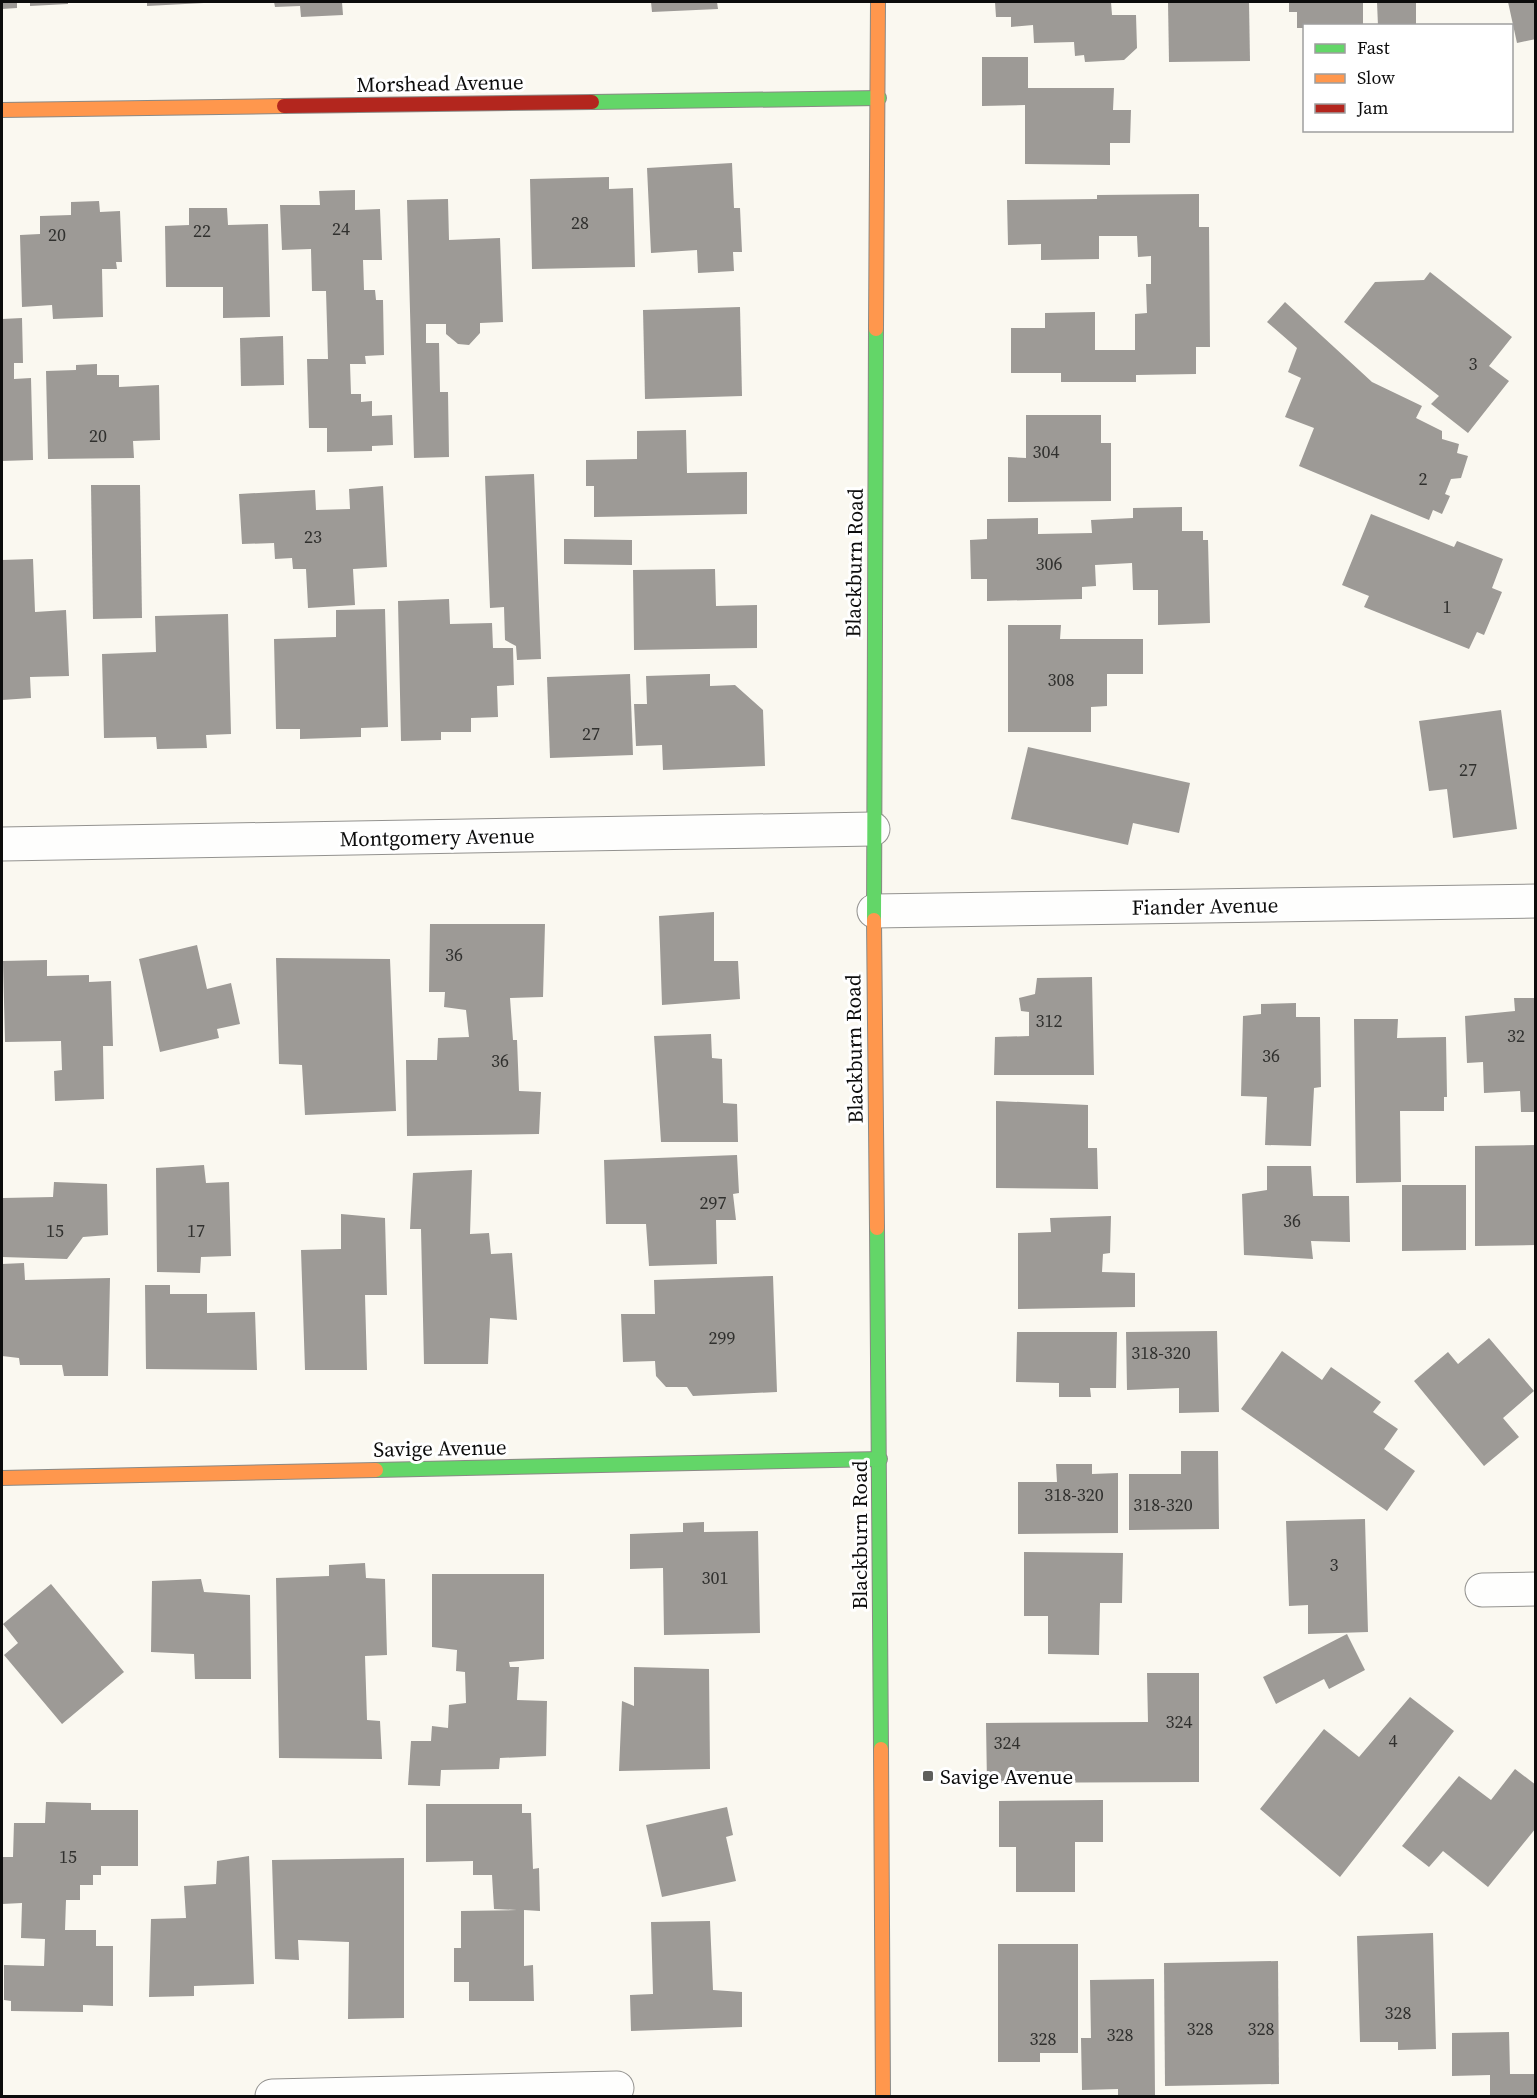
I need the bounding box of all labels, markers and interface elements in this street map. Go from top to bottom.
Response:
legend [1303,24,1513,132]
text: Fast [1357,35,1390,60]
text: Slow [1357,65,1395,90]
street label: Morshead Avenue [356,67,524,99]
text: Jam [1356,95,1389,120]
house number: 28 [571,210,589,235]
house number: 24 [332,216,350,241]
house number: 22 [193,218,211,243]
house number: 20 [48,222,66,247]
house number: 3 [1469,351,1478,376]
house number: 20 [89,423,107,448]
house number: 304 [1033,439,1060,464]
house number: 2 [1419,466,1428,491]
street label: Blackburn Road [838,488,870,638]
house number: 23 [304,524,322,549]
house number: 306 [1036,551,1063,576]
house number: 1 [1443,594,1452,619]
house number: 308 [1048,667,1075,692]
house number: 27 [582,721,600,746]
house number: 27 [1459,757,1477,782]
street label: Montgomery Avenue [339,821,535,853]
street label: Fiander Avenue [1131,890,1279,922]
house number: 36 [445,942,463,967]
street label: Blackburn Road [838,974,870,1124]
house number: 312 [1036,1008,1063,1033]
house number: 32 [1507,1023,1525,1048]
house number: 36 [1262,1043,1280,1068]
house number: 36 [491,1048,509,1073]
house number: 297 [700,1190,727,1215]
house number: 36 [1283,1208,1301,1233]
house number: 15 [46,1218,64,1243]
house number: 17 [187,1218,205,1243]
house number: 299 [709,1325,736,1350]
house number: 318-320 [1131,1340,1191,1365]
street label: Savige Avenue [373,1432,507,1464]
street label: Blackburn Road [845,1460,874,1610]
house number: 318-320 [1044,1482,1104,1507]
house number: 318-320 [1133,1492,1193,1517]
house number: 3 [1330,1552,1339,1577]
house number: 301 [702,1565,729,1590]
house number: 324 [1166,1709,1193,1734]
house number: 4 [1389,1728,1398,1753]
house number: 324 [994,1730,1021,1755]
place label: Savige Avenue [940,1762,1073,1791]
marker: Savige Avenue [921,1769,935,1783]
house number: 15 [59,1844,77,1869]
house number: 328 [1385,2000,1412,2025]
house number: 328 [1187,2016,1214,2041]
house number: 328 [1248,2016,1275,2041]
house number: 328 [1107,2022,1134,2047]
house number: 328 [1030,2026,1057,2051]

